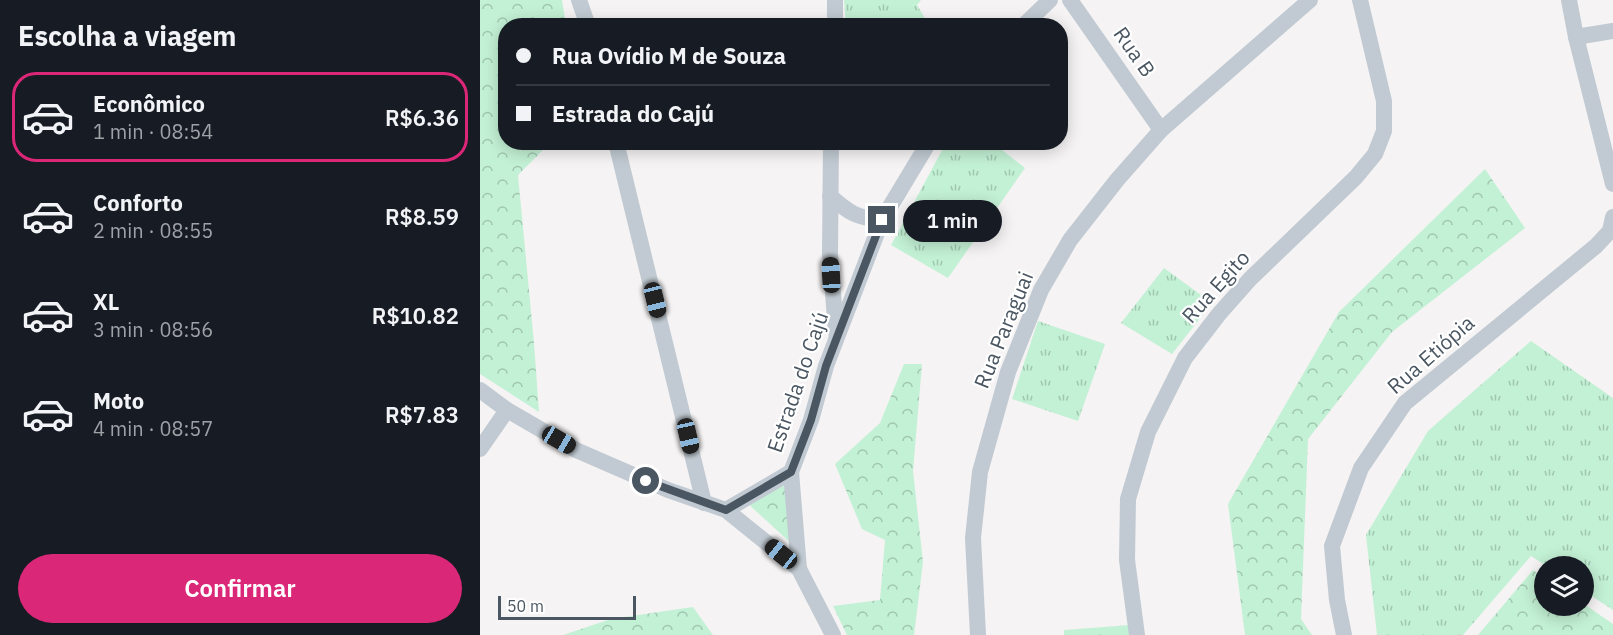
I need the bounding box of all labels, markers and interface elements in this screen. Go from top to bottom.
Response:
text: Escolha a viagem [18,18,236,53]
street label: Rua B [1108,21,1162,82]
text: Rua Ovídio M de Souza [552,41,786,70]
text: Econômico [93,89,205,118]
icon: car [21,90,75,144]
text: Estrada do Cajú [552,99,714,128]
text: R$6.36 [385,103,459,132]
text: 1 min · 08:54 [93,118,213,145]
text: Conforto [93,188,183,217]
icon: car [21,189,75,243]
callout: 1 min [903,199,1002,241]
text: R$8.59 [385,202,459,231]
route end [868,206,895,233]
text: 1 min [927,207,978,234]
text: 2 min · 08:55 [93,217,213,244]
street label: Rua Egito [1175,244,1255,329]
car [821,257,841,293]
street label: Rua Paraguai [967,267,1039,392]
car [642,280,668,320]
text: XL [93,287,119,316]
icon: car [21,288,75,342]
text: R$10.82 [372,301,459,330]
street label: Estrada do Cajú [760,308,834,456]
street label: Rua Etiópia [1381,309,1480,400]
text: 3 min · 08:56 [93,316,213,343]
text: Moto [93,386,144,415]
icon: car [21,387,75,441]
text: R$7.83 [385,400,459,429]
text: 4 min · 08:57 [93,415,213,442]
car [675,416,701,456]
car [539,423,579,457]
route start [632,467,659,494]
car [761,536,801,572]
button: Confirmar [18,554,462,623]
map controls [1534,556,1594,616]
button: layers [1534,556,1594,616]
scale bar [498,593,636,620]
text: 50 m [507,596,544,616]

